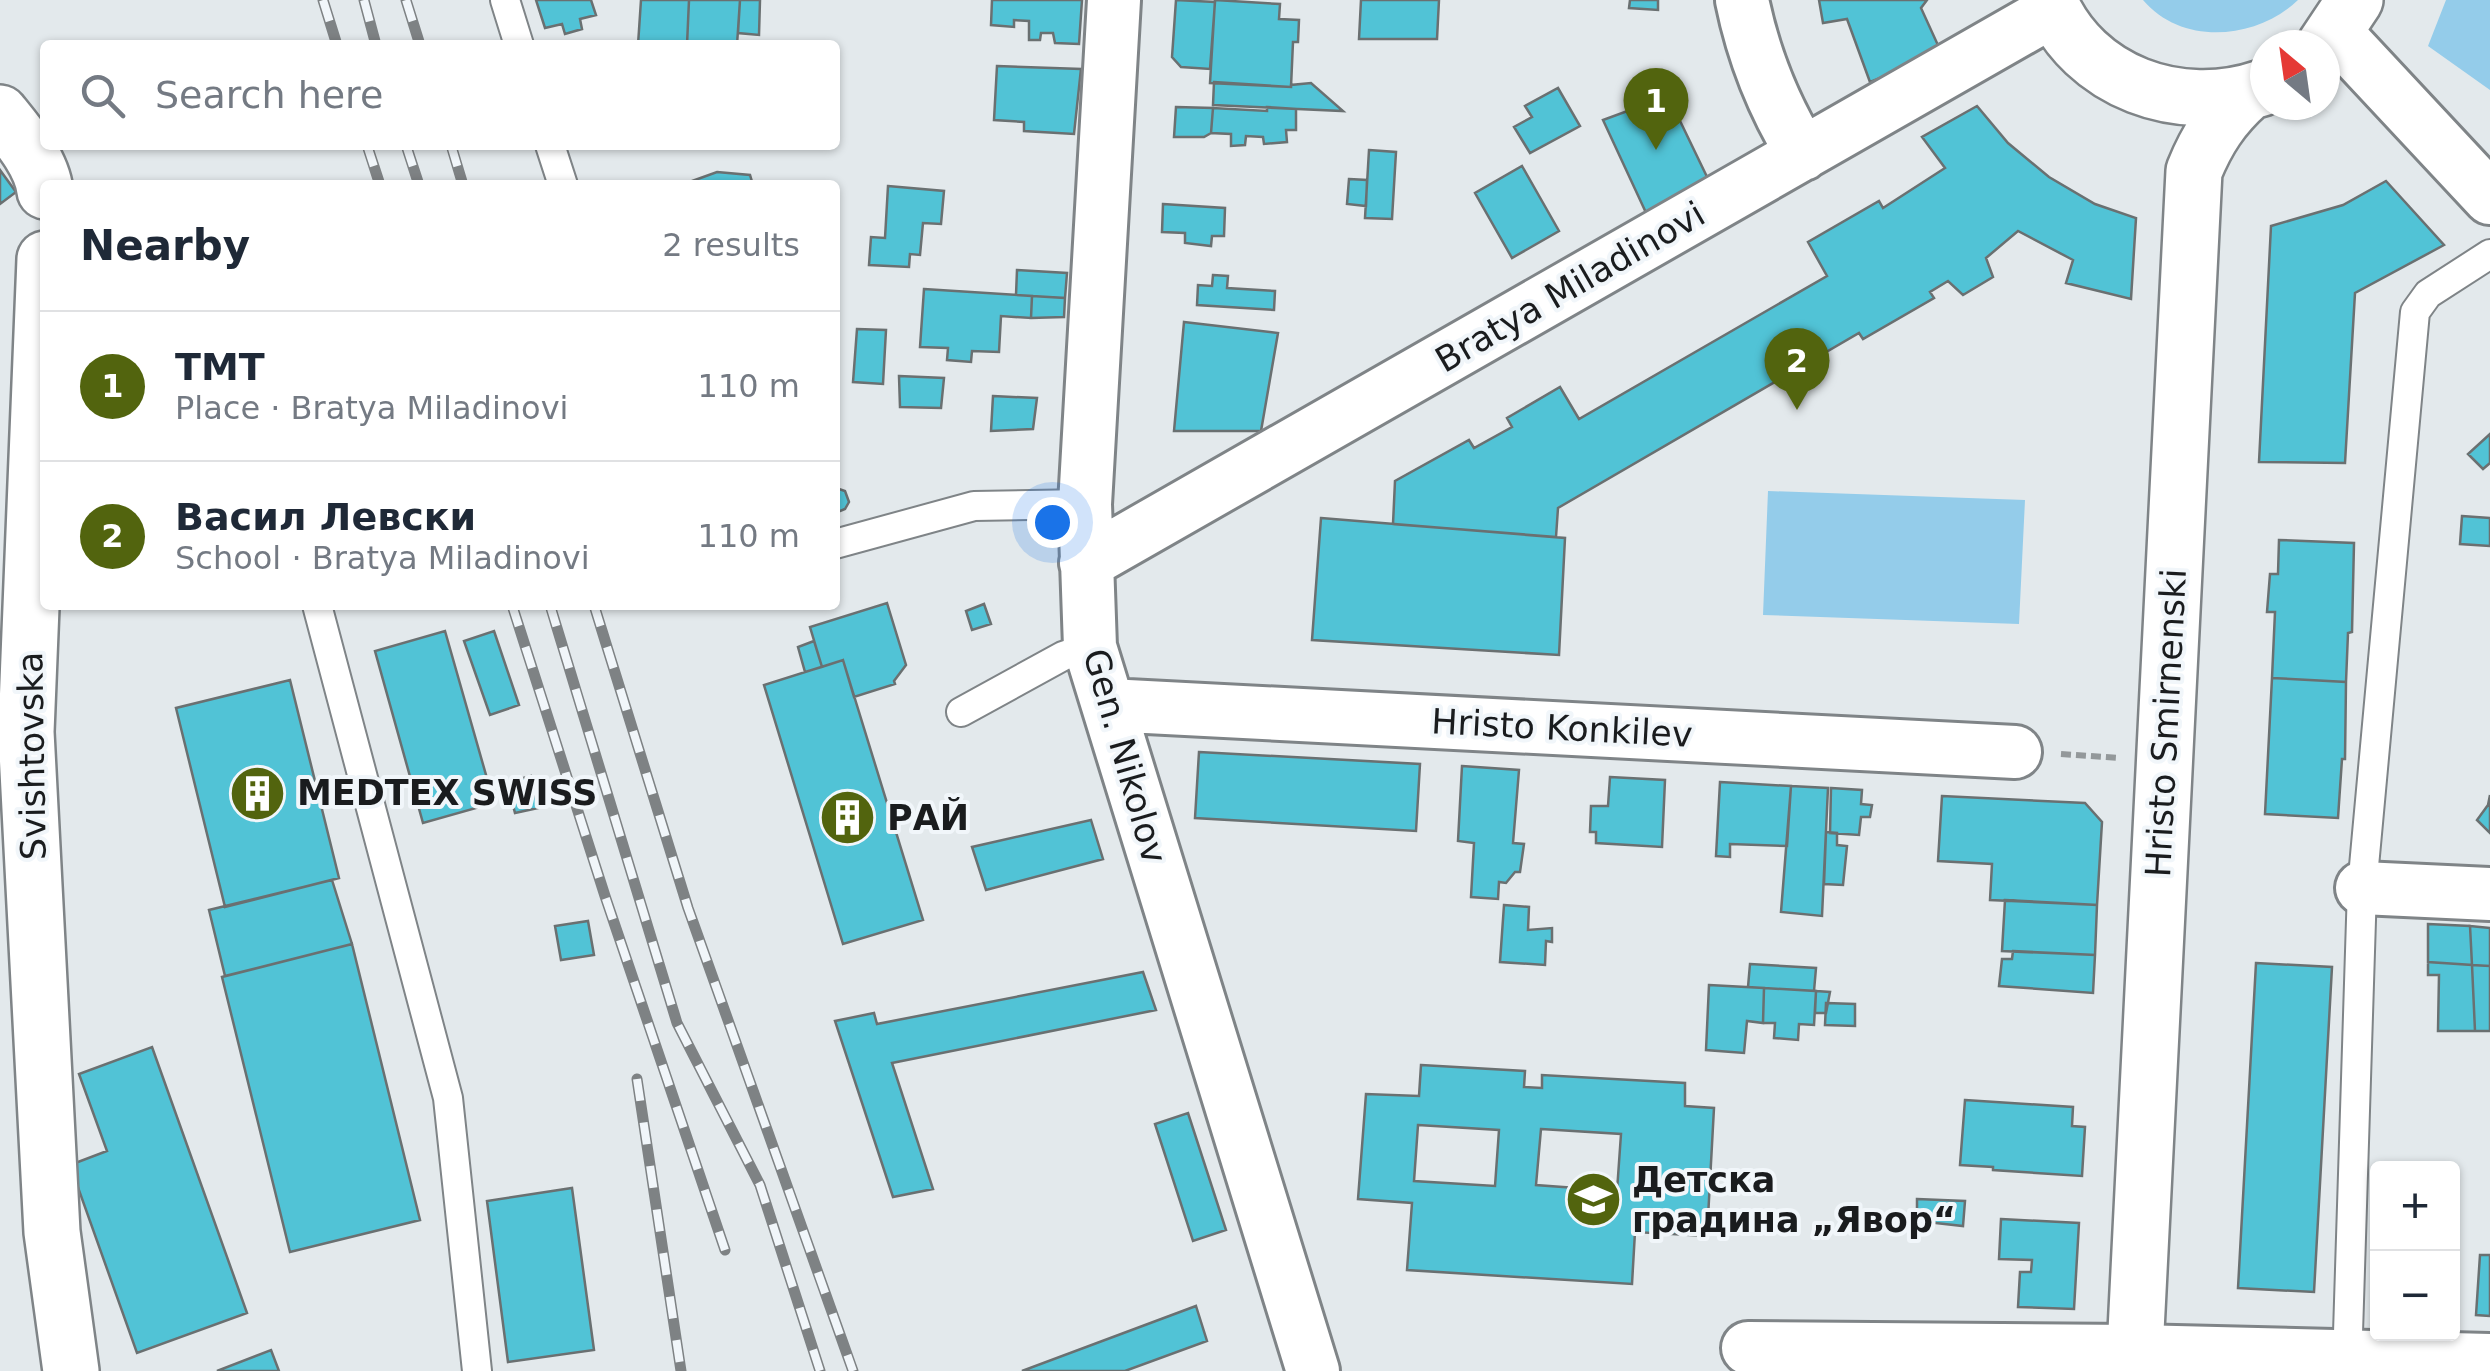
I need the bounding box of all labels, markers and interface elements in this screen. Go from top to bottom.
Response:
north arrow [2250,30,2340,120]
search box [40,40,840,150]
icon: search [75,68,130,123]
pin: 1 [1624,68,1688,150]
text: Search here [155,73,383,117]
street label: Bratya Miladinovi [1428,194,1712,380]
text: Nearby [80,221,250,270]
text: 2 results [662,226,800,264]
pin: 2 [1764,328,1830,410]
text: TMT [175,345,265,389]
text: 1 [101,367,124,405]
text: 110 m [698,367,800,405]
text: Place · Bratya Miladinovi [175,389,568,427]
text: Васил Левски [175,495,476,539]
your location [1027,497,1078,548]
text: 2 [101,517,124,555]
text: 110 m [698,517,800,555]
text: School · Bratya Miladinovi [175,539,590,577]
street label: Hristo Smirnenski [2138,568,2194,878]
street label: Gen. Nikolov [1075,644,1175,868]
street label: Svishtovska [10,652,54,860]
street label: Hristo Konkilev [1430,701,1694,755]
building icon: MEDTEX SWISS [228,763,288,823]
place label: MEDTEX SWISS [297,773,597,813]
building icon: РАЙ [818,788,878,848]
place label: РАЙ [887,797,969,838]
place label: Детска градина „Явор“ [1632,1160,1956,1240]
map controls [2370,1161,2460,1341]
button: + [2370,1161,2460,1251]
school or university icon: Детска градина „Явор“ [1563,1170,1623,1230]
button: − [2370,1251,2460,1341]

